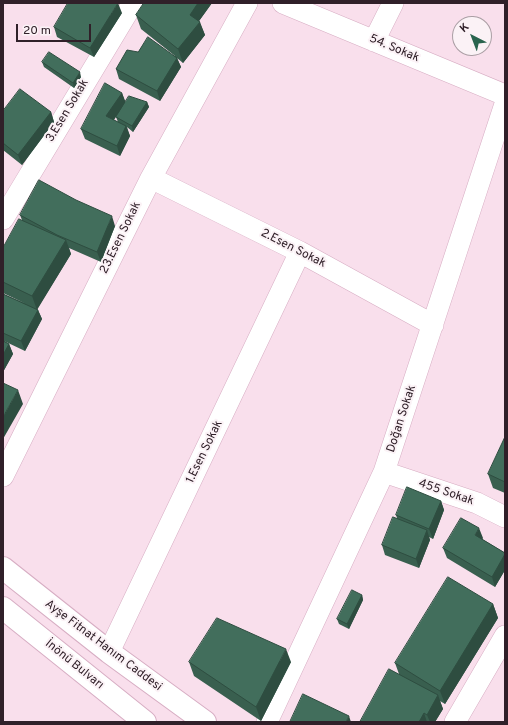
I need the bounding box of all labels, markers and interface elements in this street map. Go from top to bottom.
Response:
scale bar [18,16,93,42]
north arrow [452,16,492,56]
text: K [457,20,472,36]
text: 20 m [23,23,51,39]
street label: 54. Sokak [367,32,421,66]
street label: 3.Esen Sokak [44,77,92,145]
street label: 23.Esen Sokak [97,200,145,276]
street label: 2.Esen Sokak [258,226,328,272]
street label: Doğan Sokak [384,383,420,455]
street label: 1.Esen Sokak [184,418,226,486]
street label: 455 Sokak [416,477,476,509]
street label: Ayşe Fitnat Hanım Caddesi [42,597,164,695]
street label: İnönü Bulvarı [42,637,106,693]

